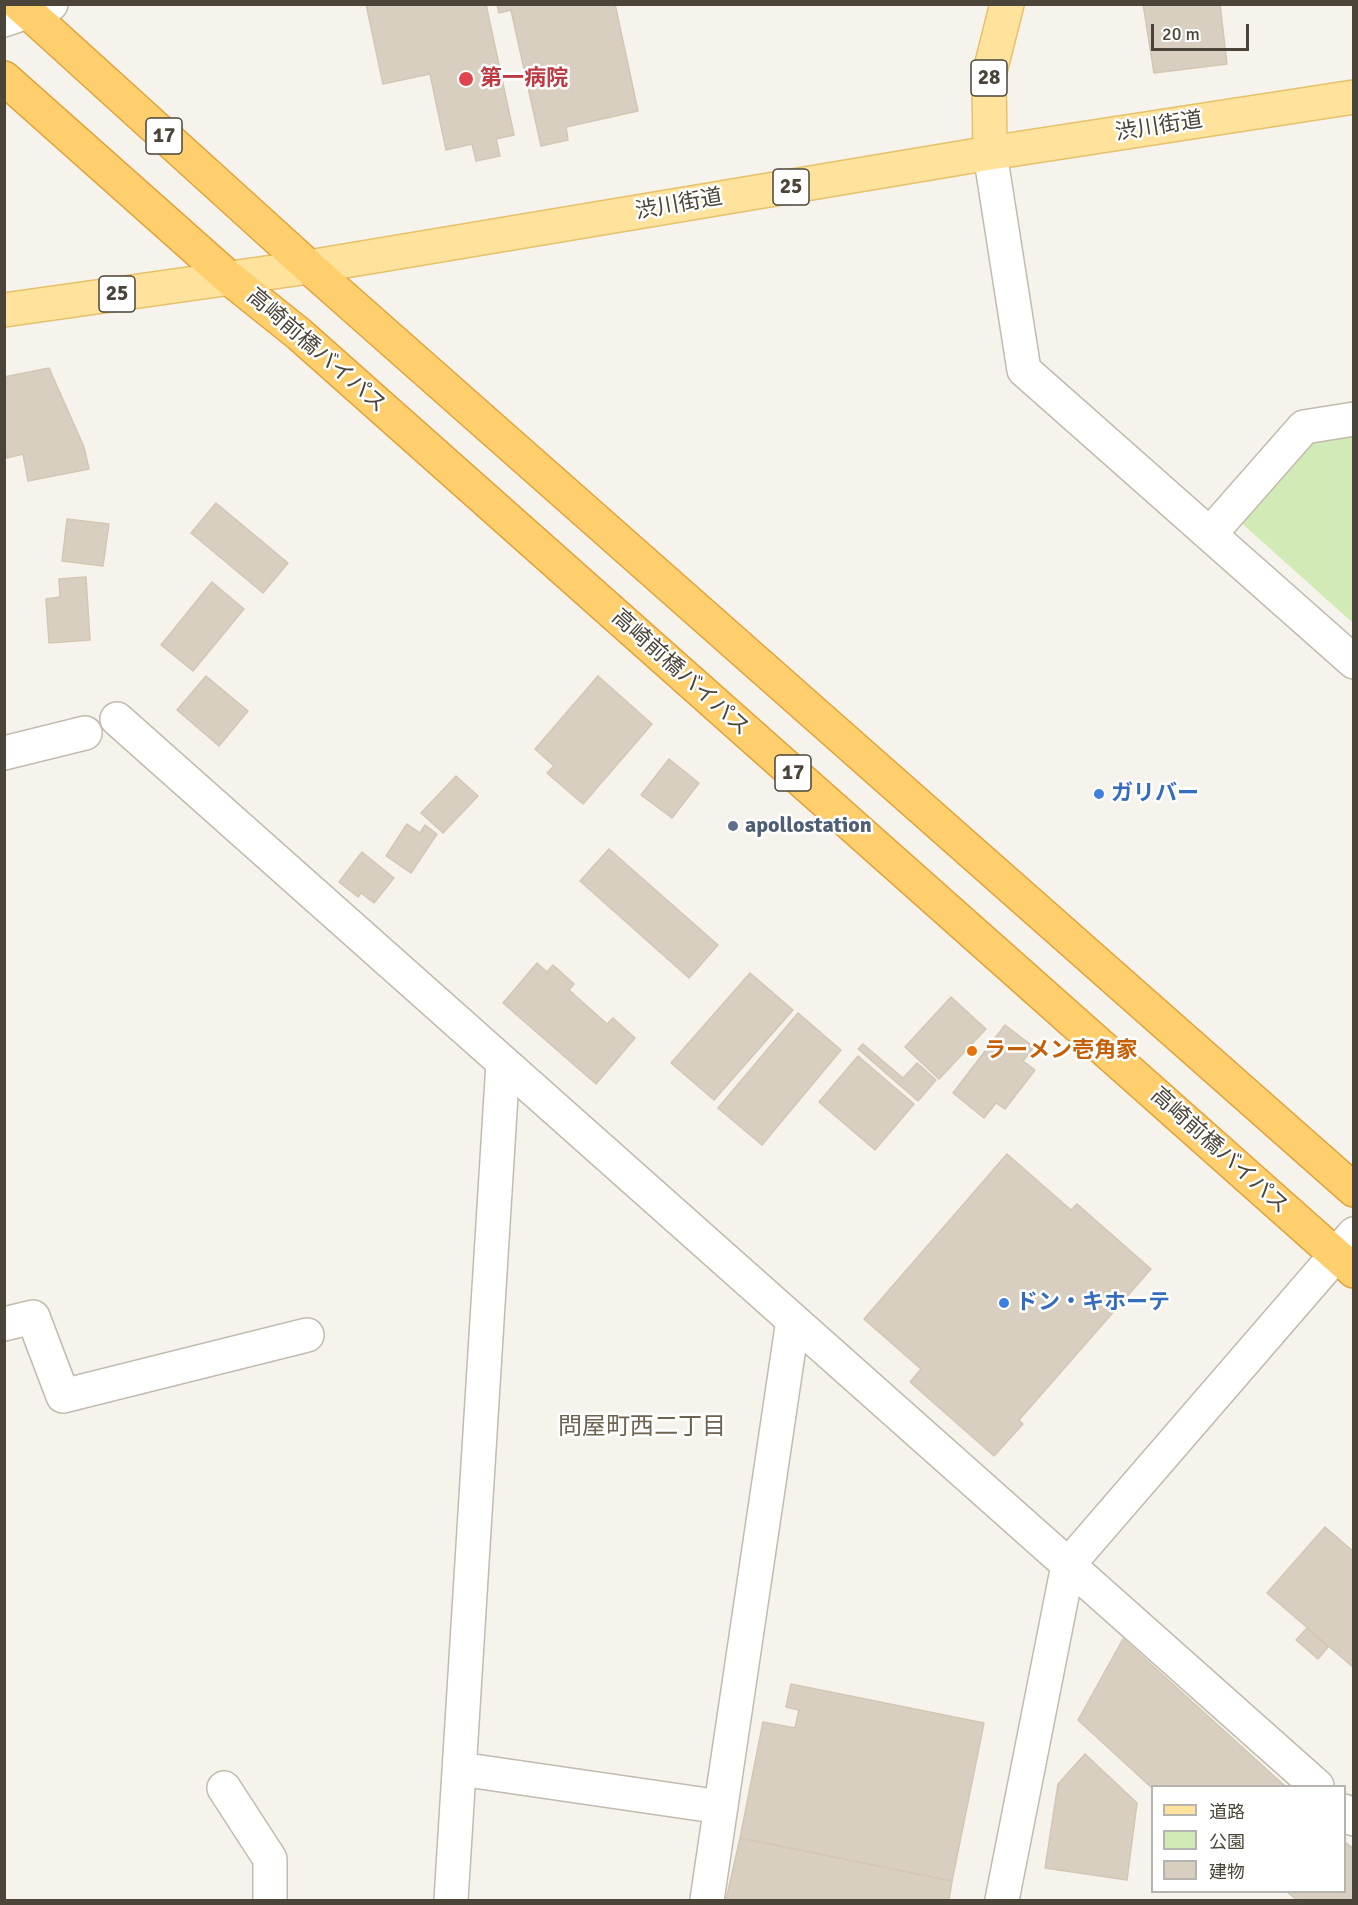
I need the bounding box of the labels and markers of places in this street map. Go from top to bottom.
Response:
place label: 第一病院 [480,66,568,92]
marker: 第一病院 [457,70,475,88]
place label: ガリバー [1111,781,1199,807]
marker: ガリバー [1092,787,1106,801]
place label: apollostation [745,813,872,839]
marker: apollostation [726,819,740,833]
place label: ラーメン壱角家 [984,1038,1138,1064]
marker: ラーメン壱角家 [965,1044,979,1058]
place label: ドン・キホーテ [1016,1290,1170,1316]
marker: ドン・キホーテ [997,1296,1011,1310]

